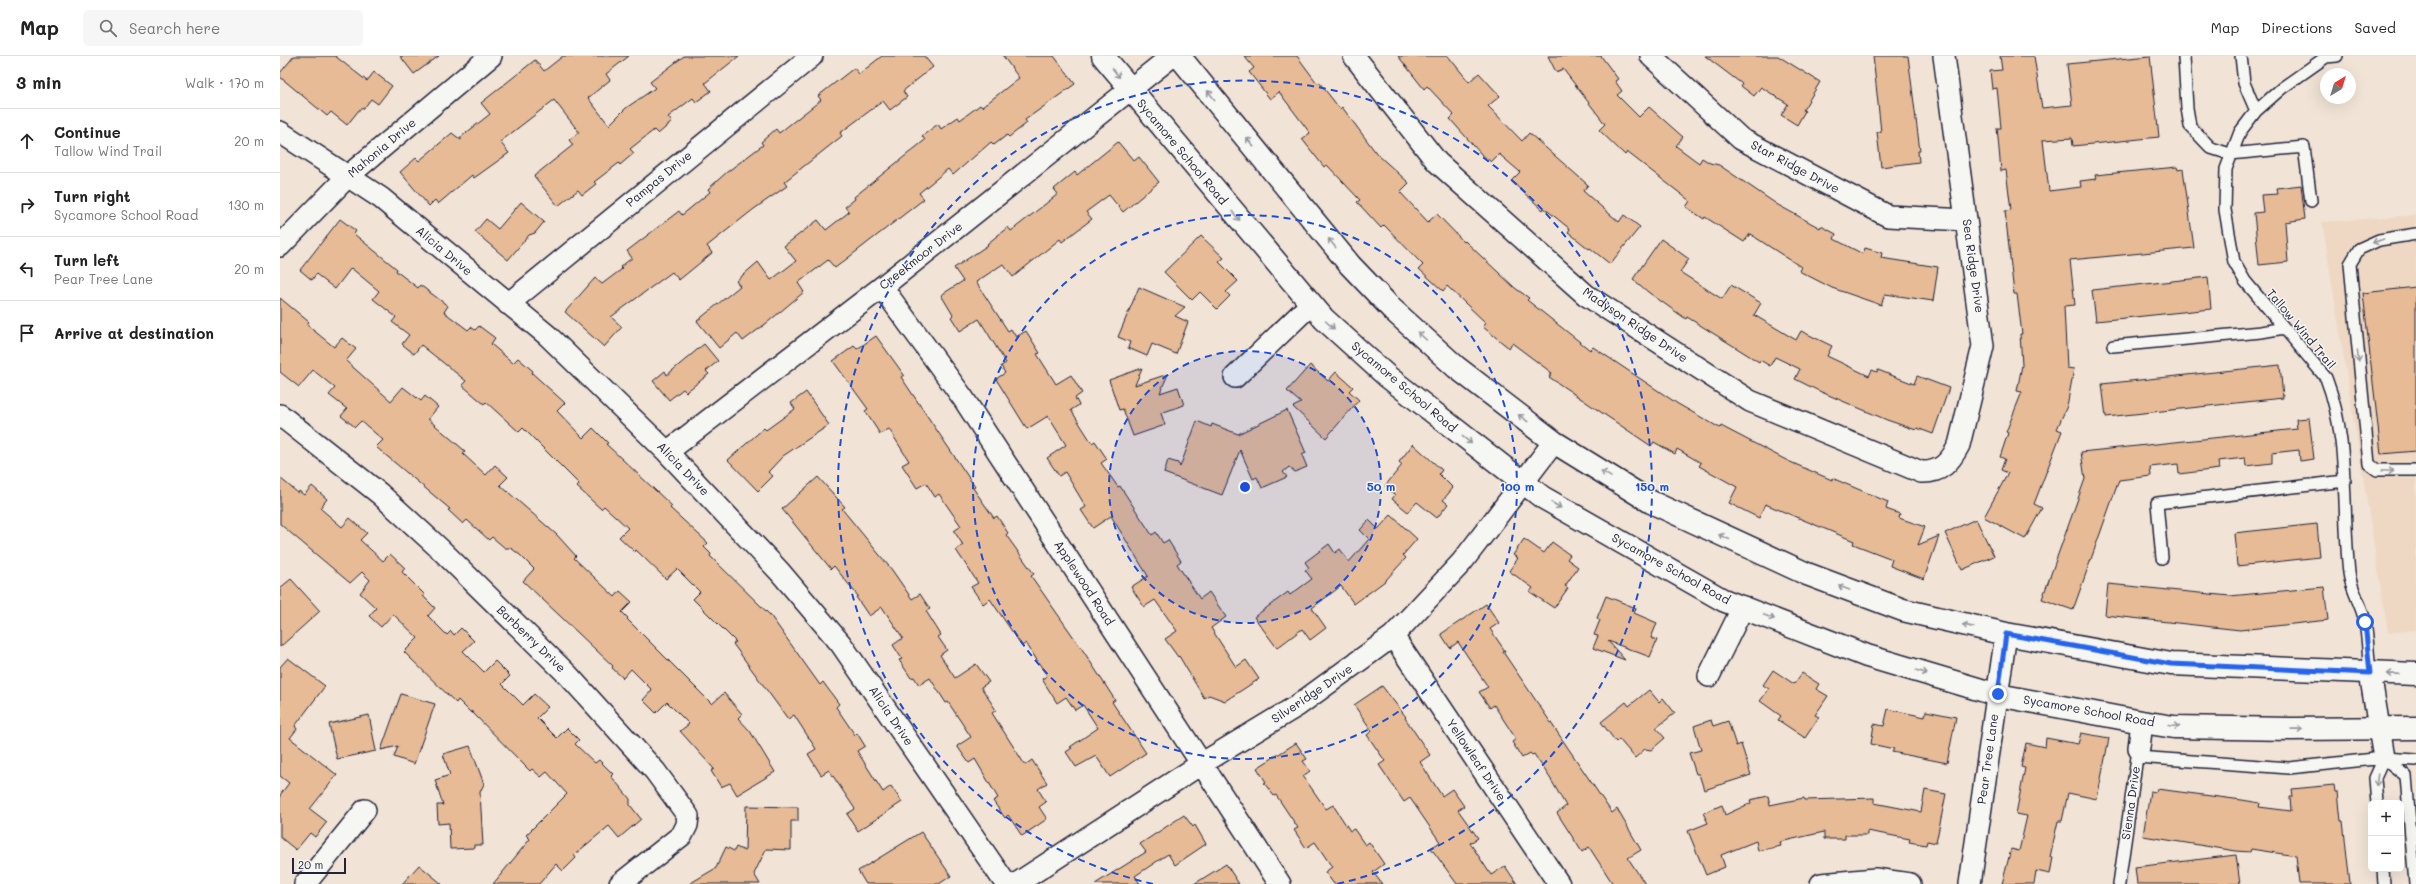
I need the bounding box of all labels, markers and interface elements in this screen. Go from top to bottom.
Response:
search box [83,10,363,46]
text: Map [20,15,59,40]
icon: search [97,17,119,39]
text: Search here [129,18,220,38]
text: Map [2211,18,2239,37]
text: Directions [2261,18,2332,37]
text: Saved [2354,18,2396,37]
one-way arrow [1112,68,1120,79]
north arrow [2320,68,2356,104]
text: 3 min [16,71,61,93]
text: Walk · 170 m [185,74,264,91]
one-way arrow [1207,90,1216,101]
street label: Sycamore School Road [1134,95,1232,208]
street label: Mahonia Drive [344,114,419,180]
text: Continue [54,122,121,142]
icon: ahead [16,130,38,152]
text: 20 m [234,132,264,149]
street label: Star Ridge Drive [1748,136,1843,196]
one-way arrow [1245,137,1254,148]
text: Tallow Wind Trail [54,142,162,159]
street label: Pampas Drive [622,147,695,210]
text: Turn right [54,186,131,206]
icon: right [16,194,38,216]
text: 130 m [228,196,264,213]
text: Sycamore School Road [54,206,198,223]
one-way arrow [1232,211,1241,221]
street label: Creekmoor Drive [876,218,965,293]
street label: Sea Ridge Drive [1959,218,1988,314]
street label: Alicia Drive [413,222,476,278]
one-way arrow [1327,237,1336,248]
one-way arrow [2371,238,2384,245]
text: Turn left [54,250,119,270]
icon: left [16,258,38,280]
text: 20 m [234,260,264,277]
text: Pear Tree Lane [54,270,153,287]
street label: Madyson Ridge Drive [1580,283,1691,365]
street label: Tallow Wind Trail [2264,285,2340,372]
one-way arrow [1325,320,1336,329]
icon: arrive [16,322,38,344]
text: Arrive at destination [54,323,214,343]
one-way arrow [1417,331,1427,341]
street label: Sycamore School Road [1349,337,1461,435]
one-way arrow [2354,349,2361,362]
one-way arrow [1518,414,1529,422]
one-way arrow [1462,435,1473,444]
street label: Alicia Drive [654,438,713,499]
one-way arrow [2381,467,2394,474]
one-way arrow [1600,470,1612,478]
text: 50 m [1367,478,1395,494]
text: 100 m [1500,478,1534,494]
text: 150 m [1635,478,1669,494]
centre of rings [1238,480,1252,494]
one-way arrow [1549,501,1561,509]
street label: Sycamore School Road [1609,529,1734,608]
one-way arrow [1719,533,1731,540]
street label: Applewood Road [1051,537,1119,628]
one-way arrow [1838,584,1850,592]
street label: Barberry Drive [494,601,570,675]
route start [2356,613,2374,631]
one-way arrow [1763,614,1775,622]
one-way arrow [1962,621,1975,629]
street label: Silveridge Drive [1268,660,1355,726]
one-way arrow [1916,669,1929,676]
one-way arrow [2387,670,2400,678]
street label: Alicia Drive [866,682,918,748]
route end [1989,685,2007,703]
street label: Sycamore School Road [2022,691,2156,730]
street label: Pear Tree Lane [1973,713,2001,805]
street label: Yellowleaf Drive [1443,715,1510,804]
one-way arrow [2167,723,2180,730]
one-way arrow [2290,725,2303,733]
street label: Sienna Drive [2117,765,2143,841]
one-way arrow [2373,773,2380,786]
map controls [2368,800,2404,872]
button: + [2368,800,2404,836]
button: − [2368,836,2404,872]
scale bar [292,856,346,875]
text: 20 m [298,857,323,872]

